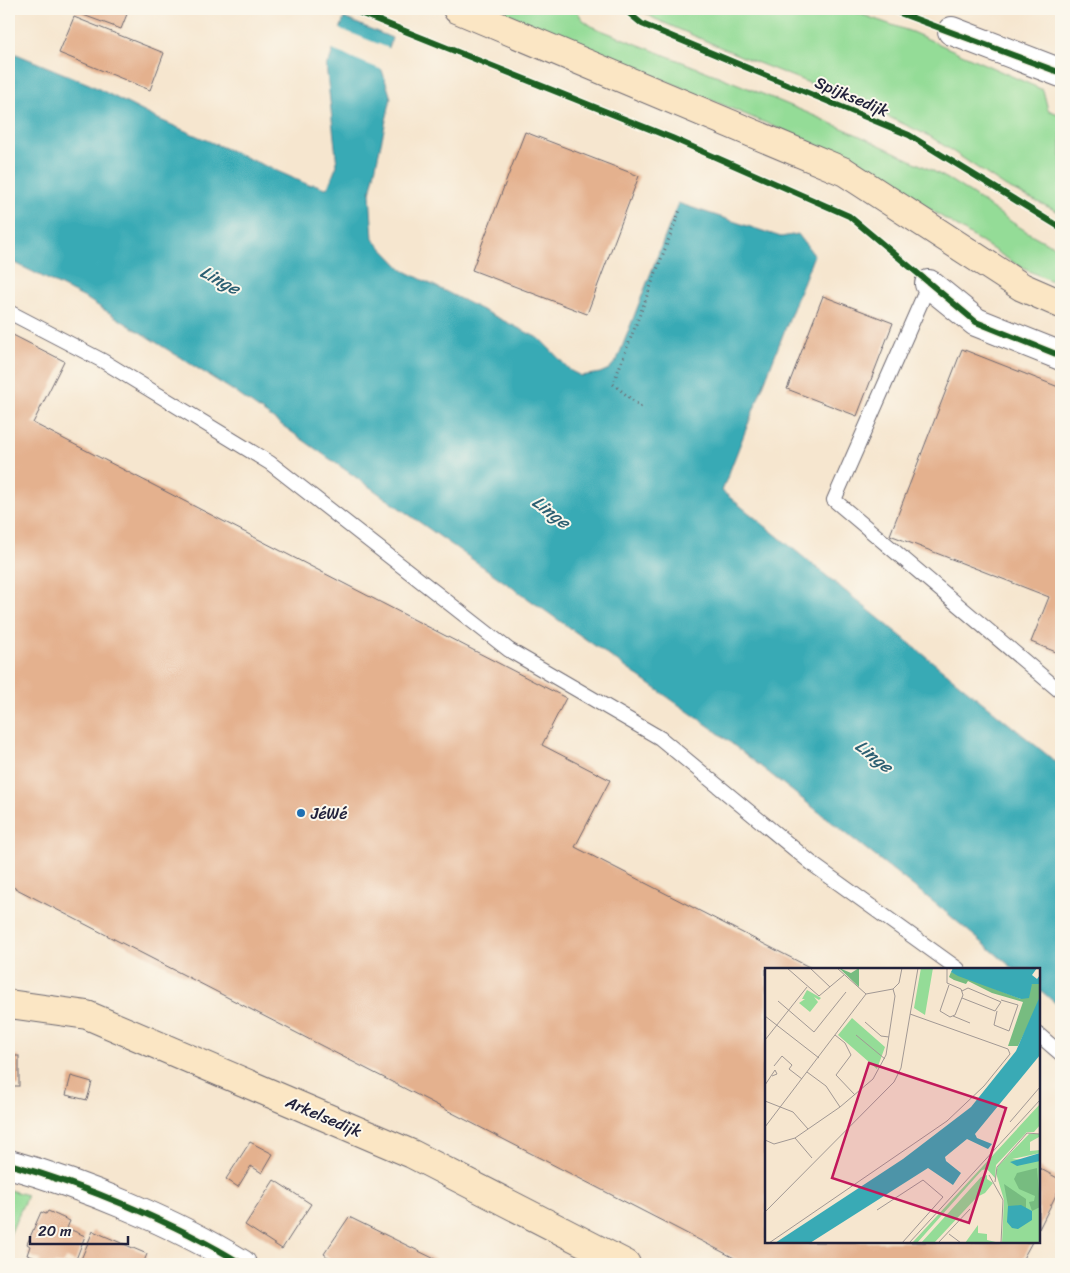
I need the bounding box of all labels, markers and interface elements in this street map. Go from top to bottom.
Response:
street label: Spijksedijk [810,68,894,125]
water label: Linge [194,256,247,305]
water label: Linge [525,487,579,538]
water label: Linge [848,731,902,782]
place label: JéWé [310,799,348,828]
marker: JéWé [295,807,307,819]
inset map [765,968,1040,1243]
street label: Arkelsedijk [280,1087,367,1146]
scale bar [30,1213,128,1245]
text: 20 m [38,1218,72,1244]

